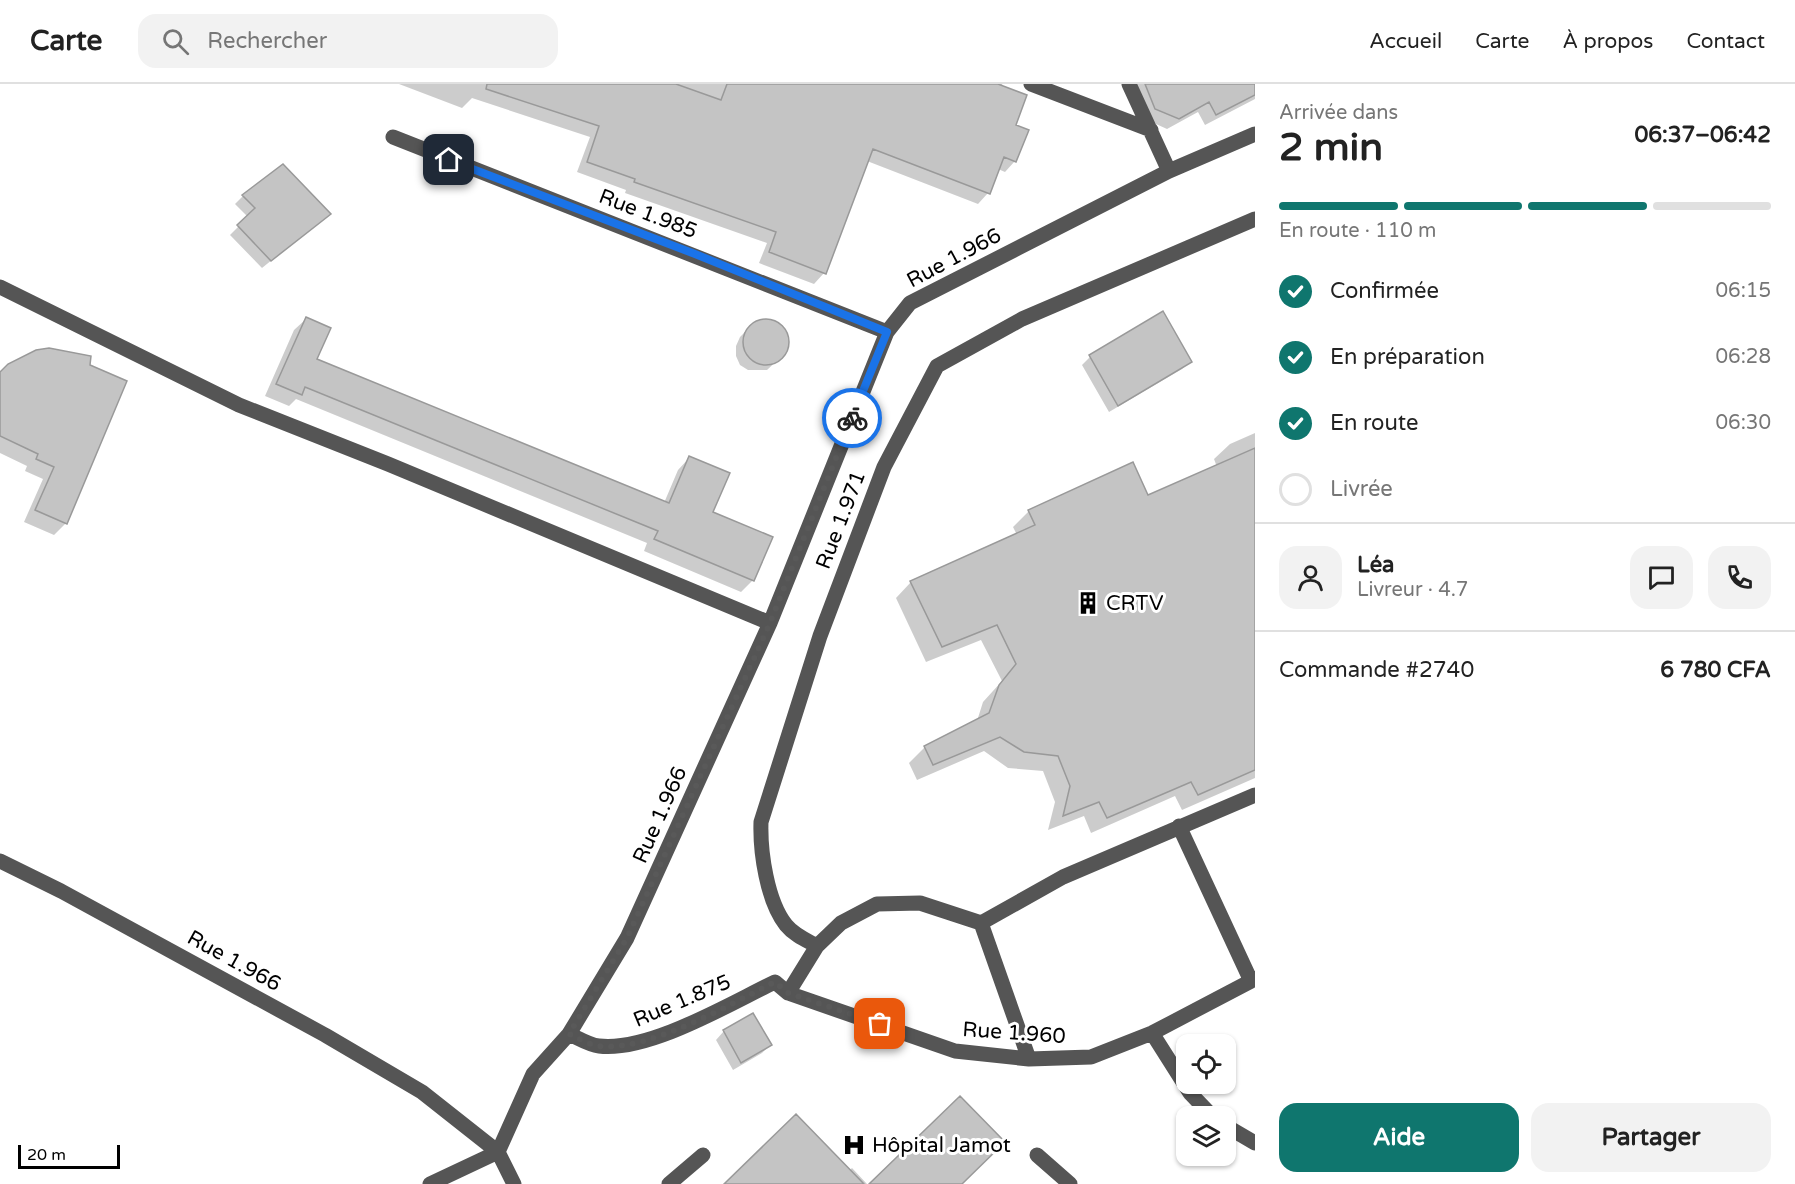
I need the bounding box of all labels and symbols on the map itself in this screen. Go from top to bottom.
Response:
pin [423,134,474,185]
street label: Rue 1.985 [595,184,701,244]
street label: Rue 1.966 [903,223,1005,293]
courier [822,388,882,448]
street label: Rue 1.971 [811,467,871,573]
building icon: CRTV [1075,590,1101,616]
place label: CRTV [1106,591,1164,616]
street label: Rue 1.966 [628,763,692,867]
street label: Rue 1.966 [183,925,285,997]
street label: Rue 1.875 [630,969,734,1033]
pin [854,998,905,1049]
street label: Rue 1.960 [962,1017,1066,1049]
hospital icon: Hôpital Jamot [841,1132,867,1158]
place label: Hôpital Jamot [872,1133,1011,1158]
scale bar [18,1142,120,1170]

